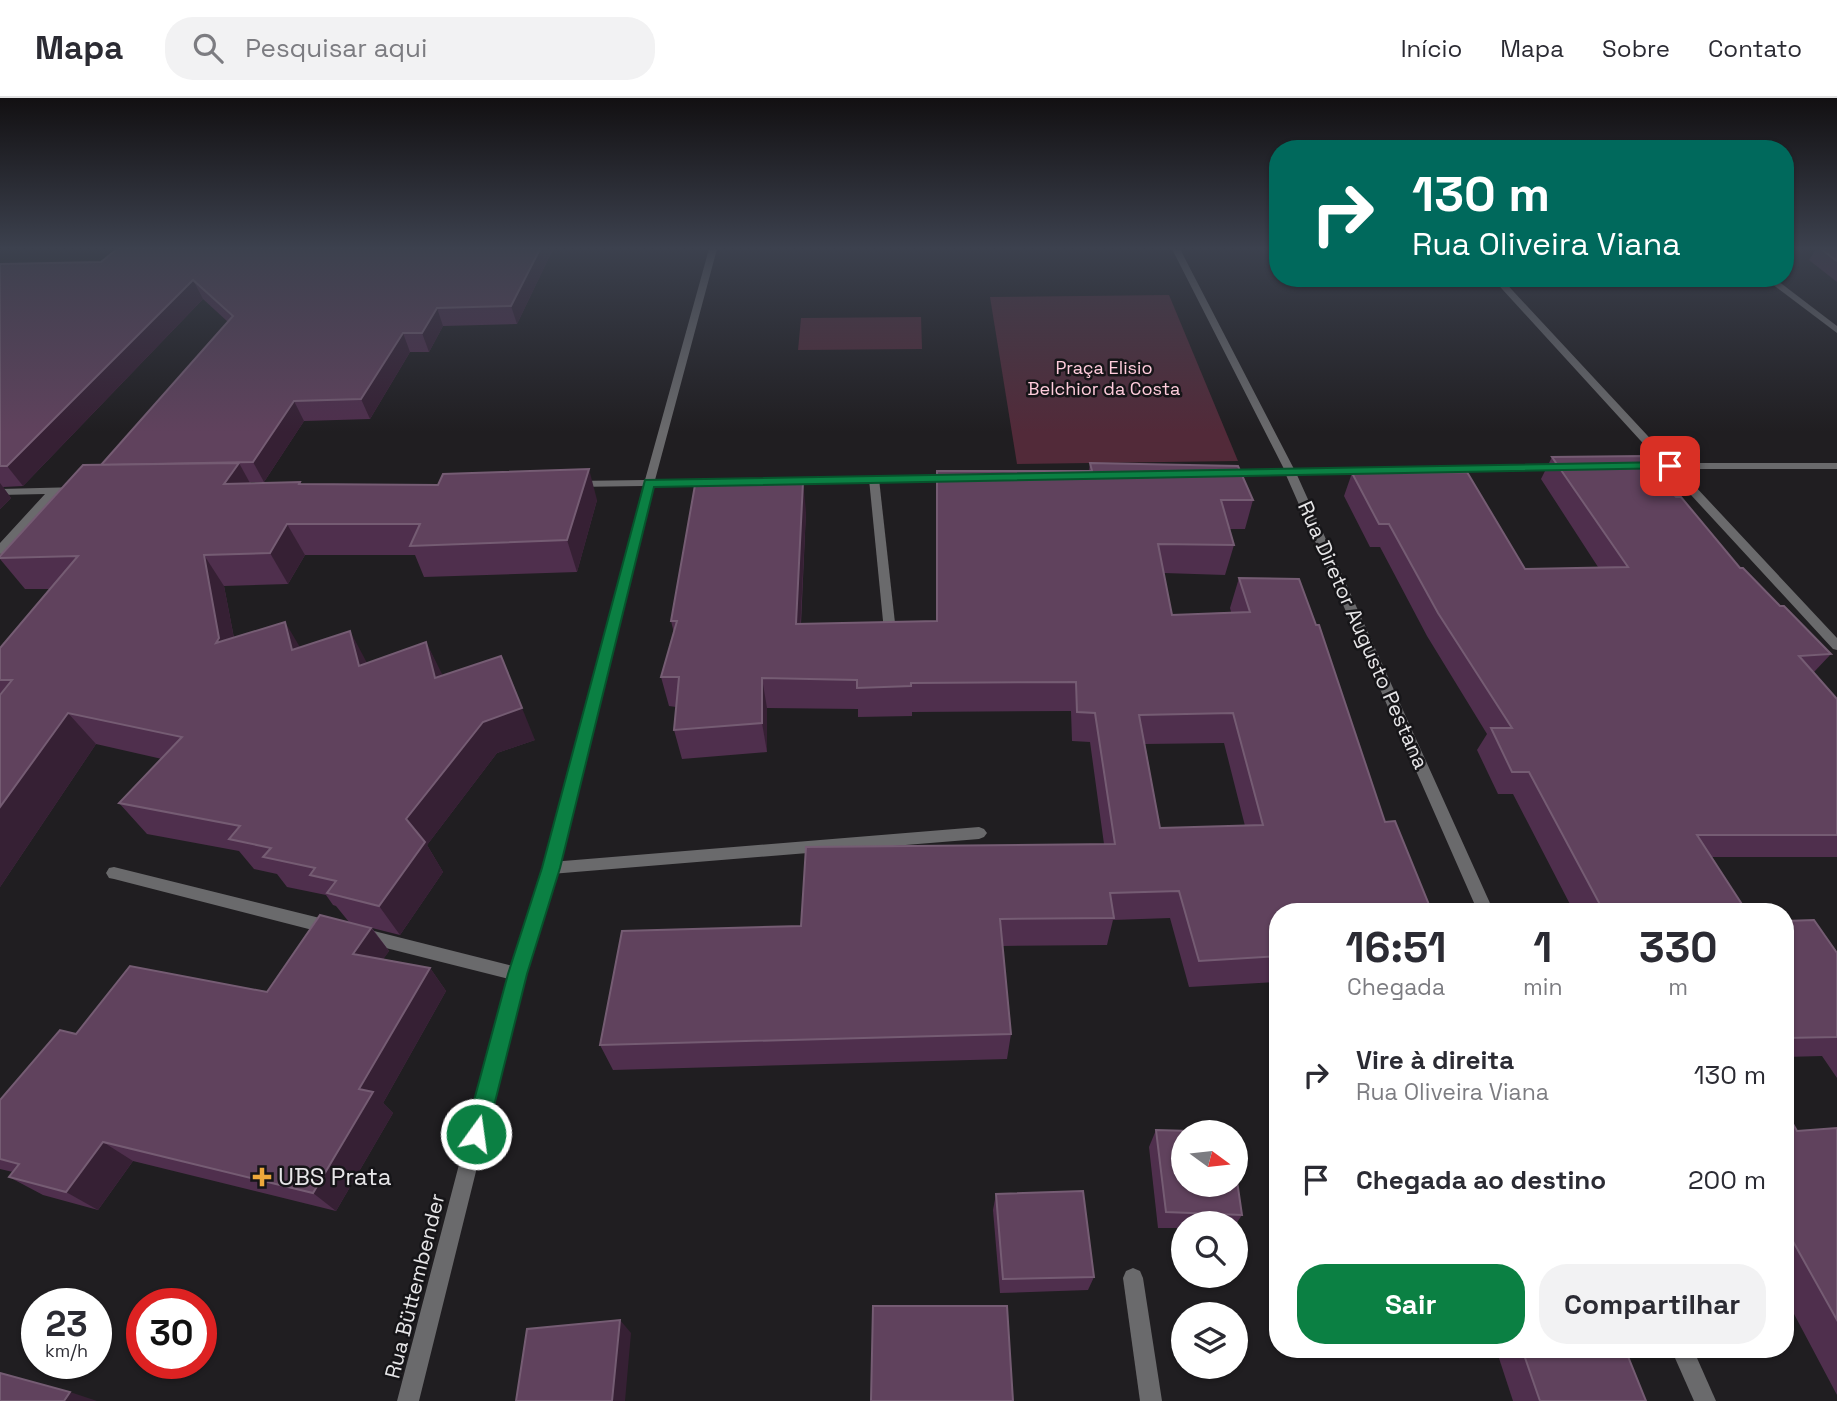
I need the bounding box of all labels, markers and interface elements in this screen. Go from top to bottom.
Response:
search box [165,17,655,80]
text: Mapa [35,27,123,69]
icon: search [189,29,227,67]
text: Pesquisar aqui [245,31,427,65]
text: Início [1401,33,1462,64]
text: Mapa [1500,33,1564,64]
text: Sobre [1602,33,1670,64]
text: Contato [1708,33,1802,64]
text: 130 m [1412,163,1550,225]
icon: right [1297,168,1388,259]
text: Rua Oliveira Viana [1412,224,1681,264]
park label: Praça Elisio Belchior da Costa [1028,356,1180,400]
pin [1640,436,1700,496]
icon: arrive [1651,447,1689,485]
street label: Rua Diretor Augusto Pestana [1292,497,1435,773]
text: 16:51 [1346,921,1446,974]
text: 1 [1533,921,1552,974]
text: 330 [1639,921,1717,974]
text: Chegada [1347,972,1445,1002]
text: min [1523,972,1563,1002]
text: m [1668,972,1688,1002]
text: Vire à direita [1356,1043,1514,1077]
icon: right [1297,1056,1335,1094]
text: 130 m [1694,1058,1766,1092]
text: Rua Oliveira Viana [1356,1077,1549,1107]
position arrow [439,1097,513,1171]
north arrow [1171,1120,1248,1197]
map controls [1171,1120,1248,1379]
place label: UBS Prata [278,1161,392,1192]
icon: arrive [1297,1161,1335,1199]
text: Chegada ao destino [1356,1163,1606,1197]
text: 200 m [1688,1163,1766,1197]
marker: UBS Prata [252,1167,272,1187]
street label: Rua Büttembender [378,1190,451,1381]
button: search [1171,1211,1248,1288]
button: Sair [1297,1264,1525,1344]
button: Compartilhar [1539,1264,1766,1344]
speed limit sign: 30 [126,1288,217,1379]
text: 23 [45,1302,88,1346]
button: layers [1171,1302,1248,1379]
text: km/h [45,1339,88,1362]

